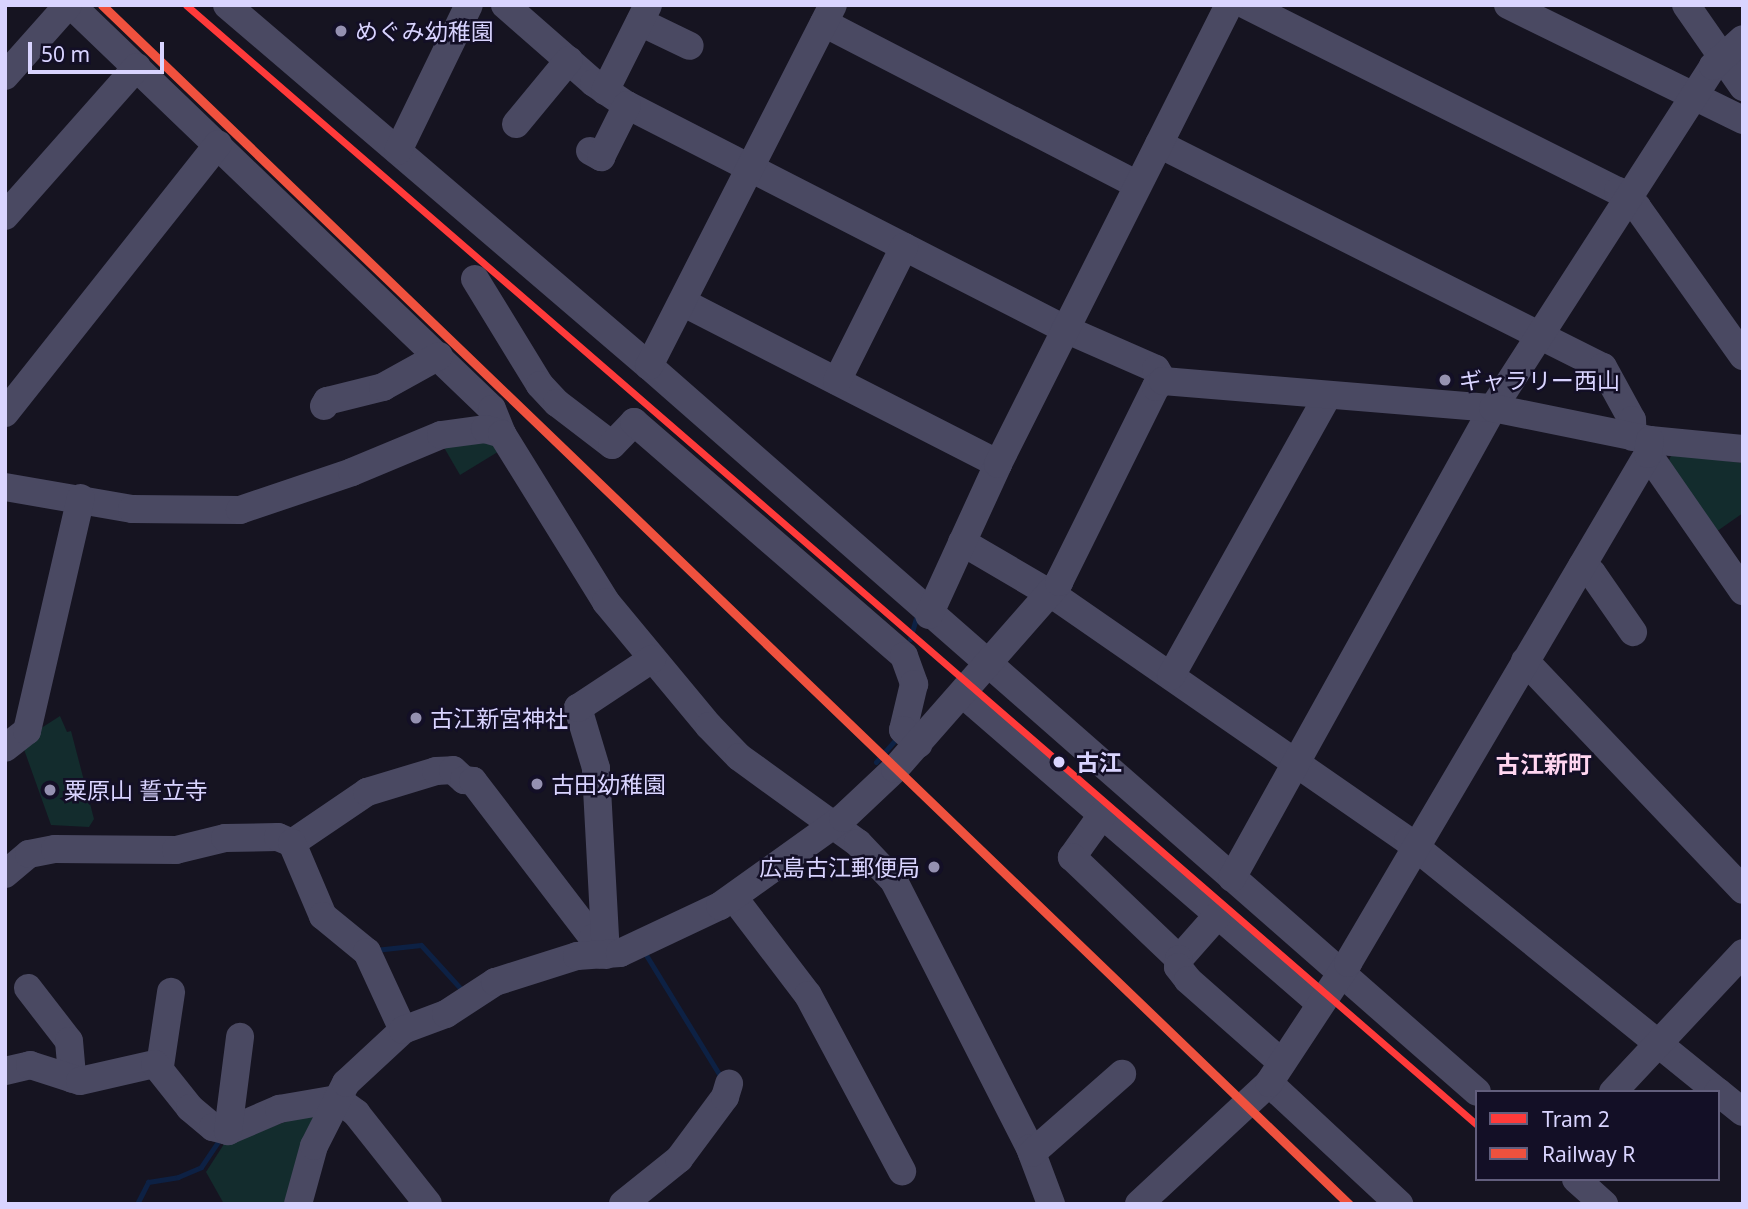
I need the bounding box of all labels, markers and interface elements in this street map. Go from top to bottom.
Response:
place label: めぐみ幼稚園 [355,17,493,45]
marker: めぐみ幼稚園 [333,23,349,39]
scale bar [32,28,168,72]
text: 50 m [41,40,90,68]
place label: ギャラリー西山 [1459,366,1620,394]
marker: ギャラリー西山 [1437,372,1453,388]
place label: 古江新宮神社 [430,704,568,732]
marker: 古江新宮神社 [408,710,424,726]
place label: 古江 [1076,748,1122,776]
district label: 古江新町 [1496,750,1592,778]
marker: 古江 [1048,751,1070,773]
place label: 古田幼稚園 [551,770,666,798]
place label: 粟原山 誓立寺 [64,776,208,804]
marker: 古田幼稚園 [529,776,545,792]
marker: 粟原山 誓立寺 [42,782,58,798]
place label: 広島古江郵便局 [759,853,920,881]
marker: 広島古江郵便局 [926,859,942,875]
legend [1475,1090,1720,1181]
text: Tram 2 [1542,1105,1610,1133]
text: Railway R [1542,1140,1635,1168]

